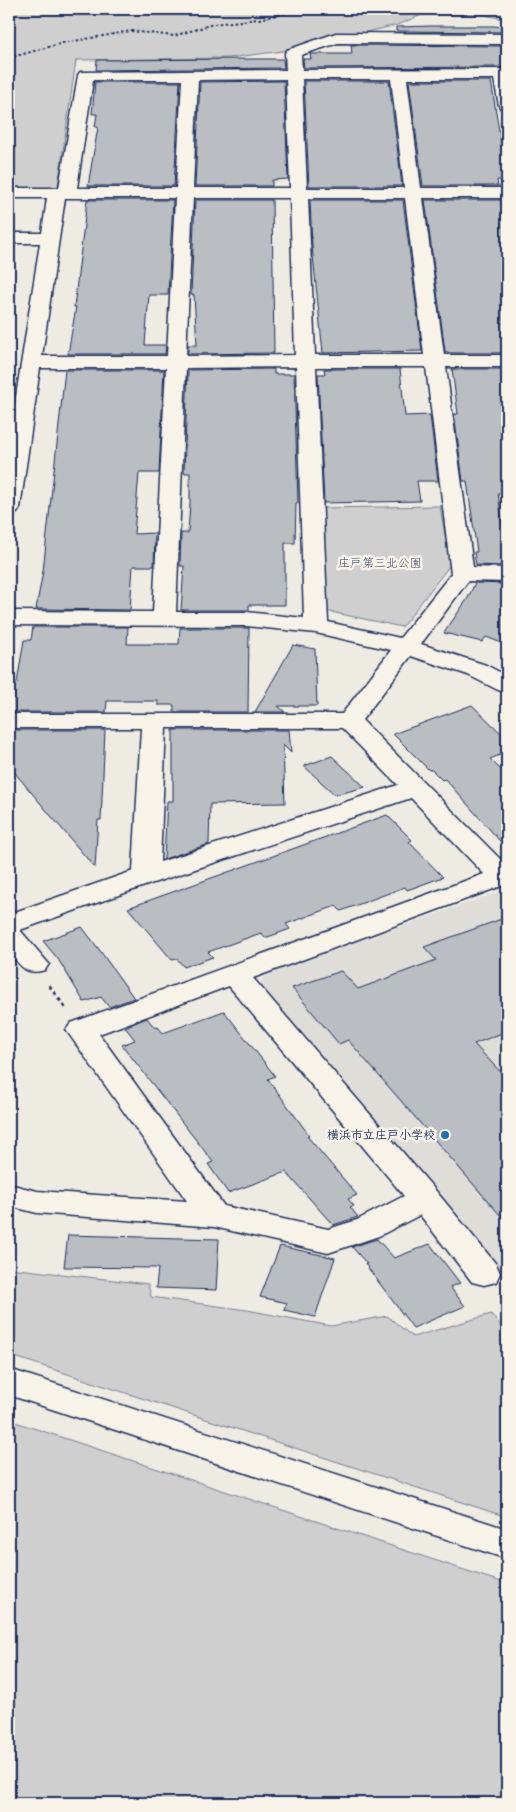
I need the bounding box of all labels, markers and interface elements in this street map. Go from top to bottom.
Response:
park label: 庄戸第三北公園 [338,555,422,571]
place label: 横浜市立庄戸小学校 [327,1127,435,1143]
marker: 横浜市立庄戸小学校 [439,1129,451,1141]

